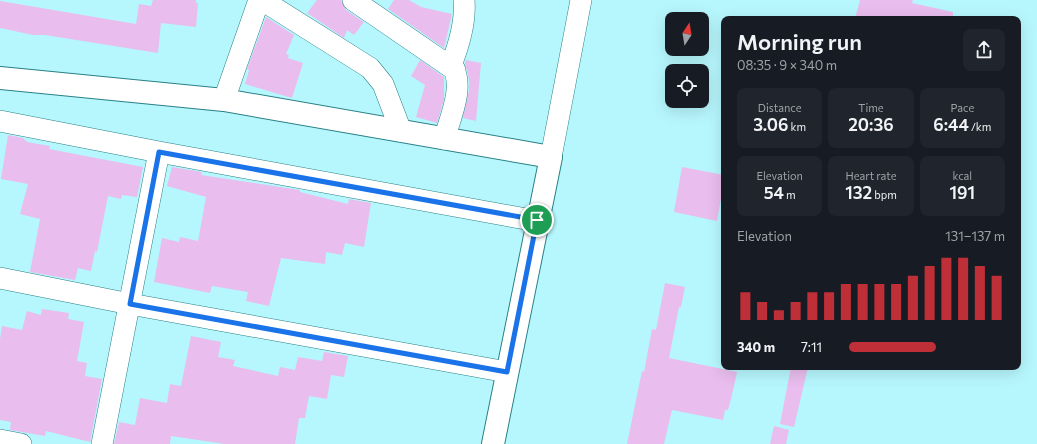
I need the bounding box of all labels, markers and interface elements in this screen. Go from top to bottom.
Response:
north arrow [665,12,709,56]
map controls [665,12,709,108]
text: Morning run [737,28,862,55]
button: share [963,29,1005,71]
text: 08:35 · 9 × 340 m [737,57,837,73]
button: locate [665,64,709,108]
text: Distance [758,101,802,114]
text: Time [858,101,884,114]
text: Pace [950,101,974,114]
text: 3.06 [753,114,788,135]
text: 20:36 [848,114,894,135]
text: 6:44 [933,114,969,135]
text: km [788,120,806,133]
text: /km [969,120,991,133]
text: Elevation [756,169,803,182]
text: Heart rate [845,169,897,182]
text: kcal [952,169,972,182]
text: 54 [764,182,784,203]
text: 132 [845,182,872,203]
text: 191 [950,182,975,203]
text: m [784,188,796,201]
text: bpm [872,188,897,201]
pin [520,203,554,237]
icon: arrive [526,209,548,231]
text: Elevation [737,228,792,244]
text: 131–137 m [945,228,1005,244]
text: 340 m [737,339,775,355]
text: 7:11 [801,339,822,355]

